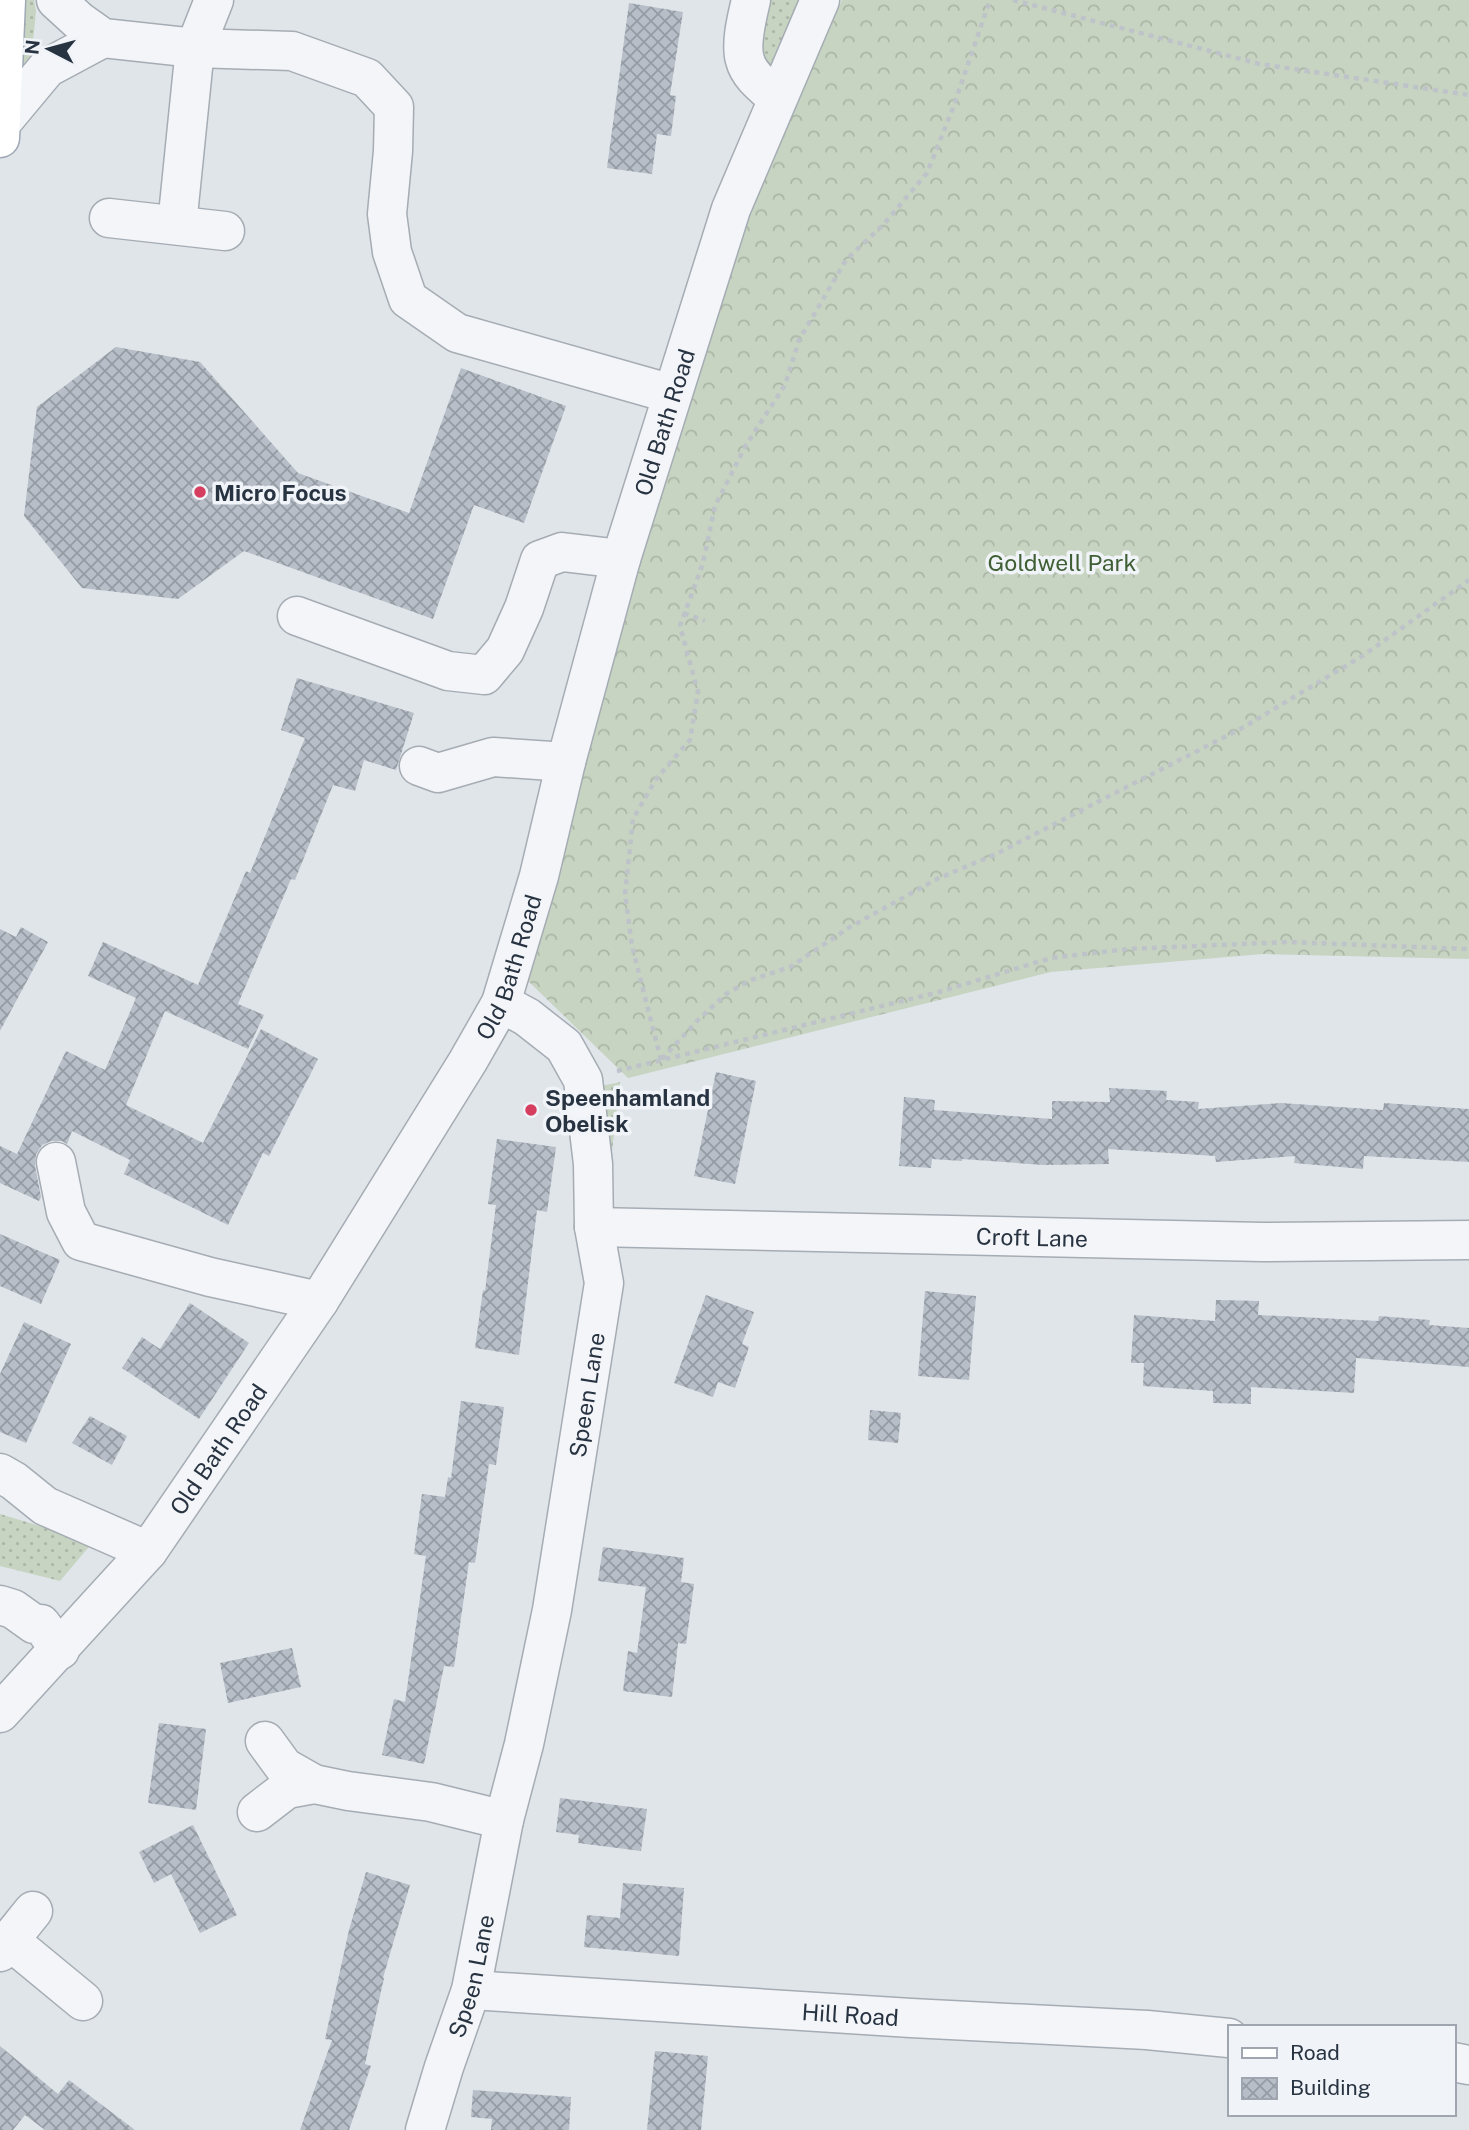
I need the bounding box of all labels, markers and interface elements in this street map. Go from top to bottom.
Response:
north arrow [14,14,84,84]
text: N [20,39,44,56]
street label: Old Bath Road [628,345,700,499]
place label: Micro Focus [214,479,347,506]
marker: Micro Focus [192,484,208,500]
park label: Goldwell Park [988,549,1137,576]
street label: Old Bath Road [470,891,546,1044]
place label: Speenhamland Obelisk [545,1084,710,1137]
marker: Speenhamland Obelisk [523,1102,539,1118]
street label: Croft Lane [976,1222,1088,1252]
street label: Speen Lane [563,1330,609,1459]
street label: Old Bath Road [164,1378,272,1520]
street label: Speen Lane [442,1912,499,2041]
street label: Hill Road [801,1998,900,2031]
legend [1228,2025,1455,2116]
text: Road [1290,2040,1340,2065]
text: Building [1290,2075,1371,2100]

